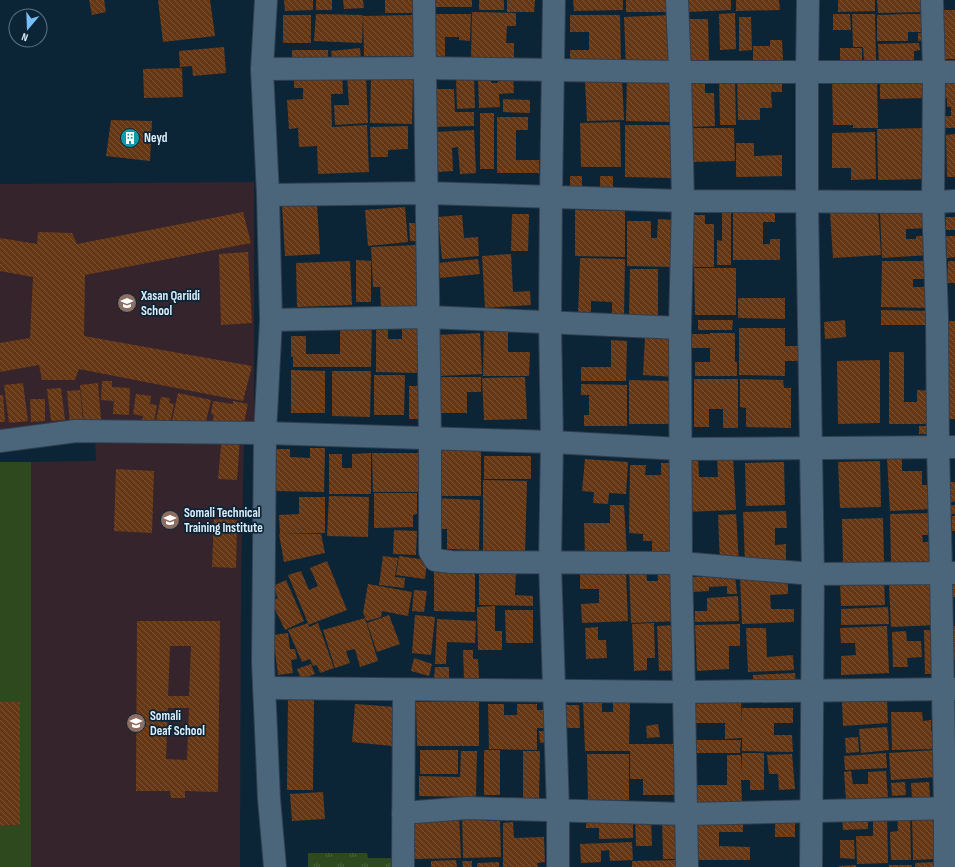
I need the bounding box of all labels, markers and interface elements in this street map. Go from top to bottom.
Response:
north arrow [8,8,48,48]
text: N [20,30,30,44]
building icon: Neyd [119,127,141,149]
place label: Neyd [144,130,168,146]
place label: Xasan Qariidi School [140,288,200,319]
school or university icon: Xasan Qariidi School [116,292,138,314]
place label: Somali Technical Training Institute [184,505,263,536]
school or university icon: Somali Technical Training Institute [159,509,181,531]
place label: Somali Deaf School [150,708,205,739]
school or university icon: Somali Deaf School [125,712,147,734]

